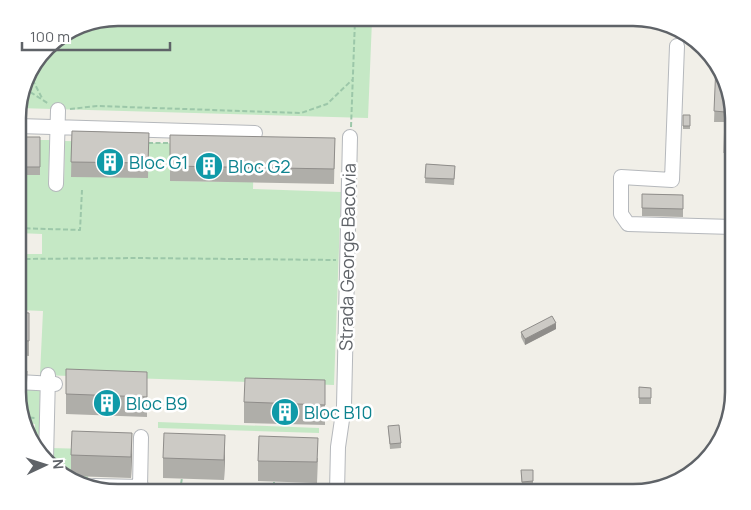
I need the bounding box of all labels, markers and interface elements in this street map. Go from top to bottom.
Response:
scale bar [22,20,170,52]
text: 100 m [30,26,70,47]
building icon: Bloc G1 [95,147,125,177]
place label: Bloc G1 [129,150,188,174]
building icon: Bloc G2 [194,151,224,181]
place label: Bloc G2 [228,154,290,178]
street label: Strada George Bacovia [333,163,361,351]
building icon: Bloc B9 [92,388,122,418]
place label: Bloc B9 [126,391,188,415]
building icon: Bloc B10 [270,397,300,427]
place label: Bloc B10 [304,400,372,424]
north arrow [20,440,70,490]
text: N [49,458,68,470]

